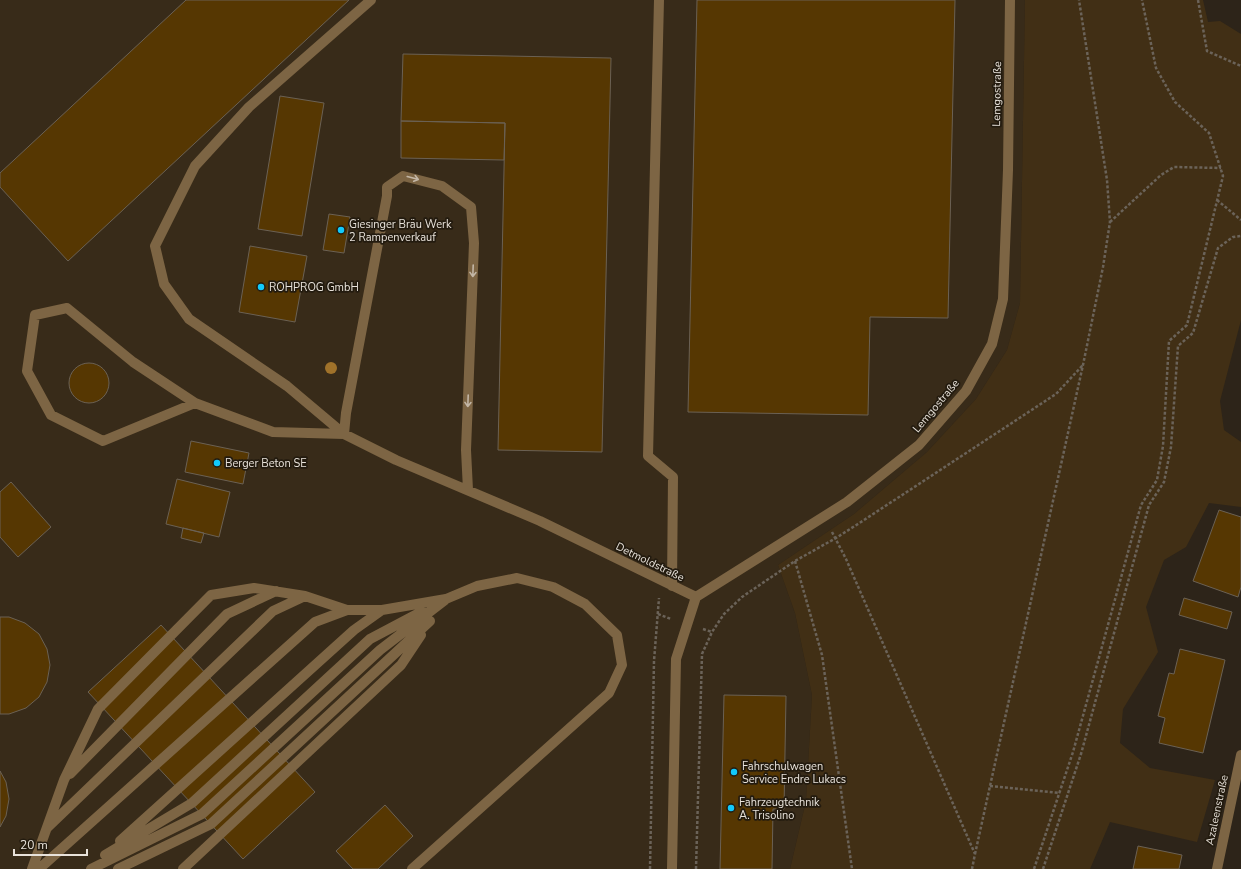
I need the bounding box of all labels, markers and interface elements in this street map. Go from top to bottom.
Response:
street label: Lemgostraße [989,61,1005,127]
one-way arrow [406,175,419,182]
place label: Giesinger Bräu Werk 2 Rampenverkauf [349,217,452,245]
marker: Giesinger Bräu Werk 2 Rampenverkauf [336,225,346,235]
one-way arrow [469,264,477,277]
place label: ROHPROG GmbH [269,280,359,295]
marker: ROHPROG GmbH [256,282,266,292]
street label: Lemgostraße [909,376,963,436]
one-way arrow [464,394,471,407]
place label: Berger Beton SE [225,456,307,471]
marker: Berger Beton SE [212,458,222,468]
street label: Detmoldstraße [613,539,687,585]
place label: Fahrschulwagen Service Endre Lukacs [742,759,846,787]
marker: Fahrschulwagen Service Endre Lukacs [729,767,739,777]
street label: Azaleenstraße [1202,773,1232,847]
place label: Fahrzeugtechnik A. Trisolino [739,795,820,823]
marker: Fahrzeugtechnik A. Trisolino [726,803,736,813]
scale bar [14,831,87,857]
text: 20 m [20,837,48,853]

